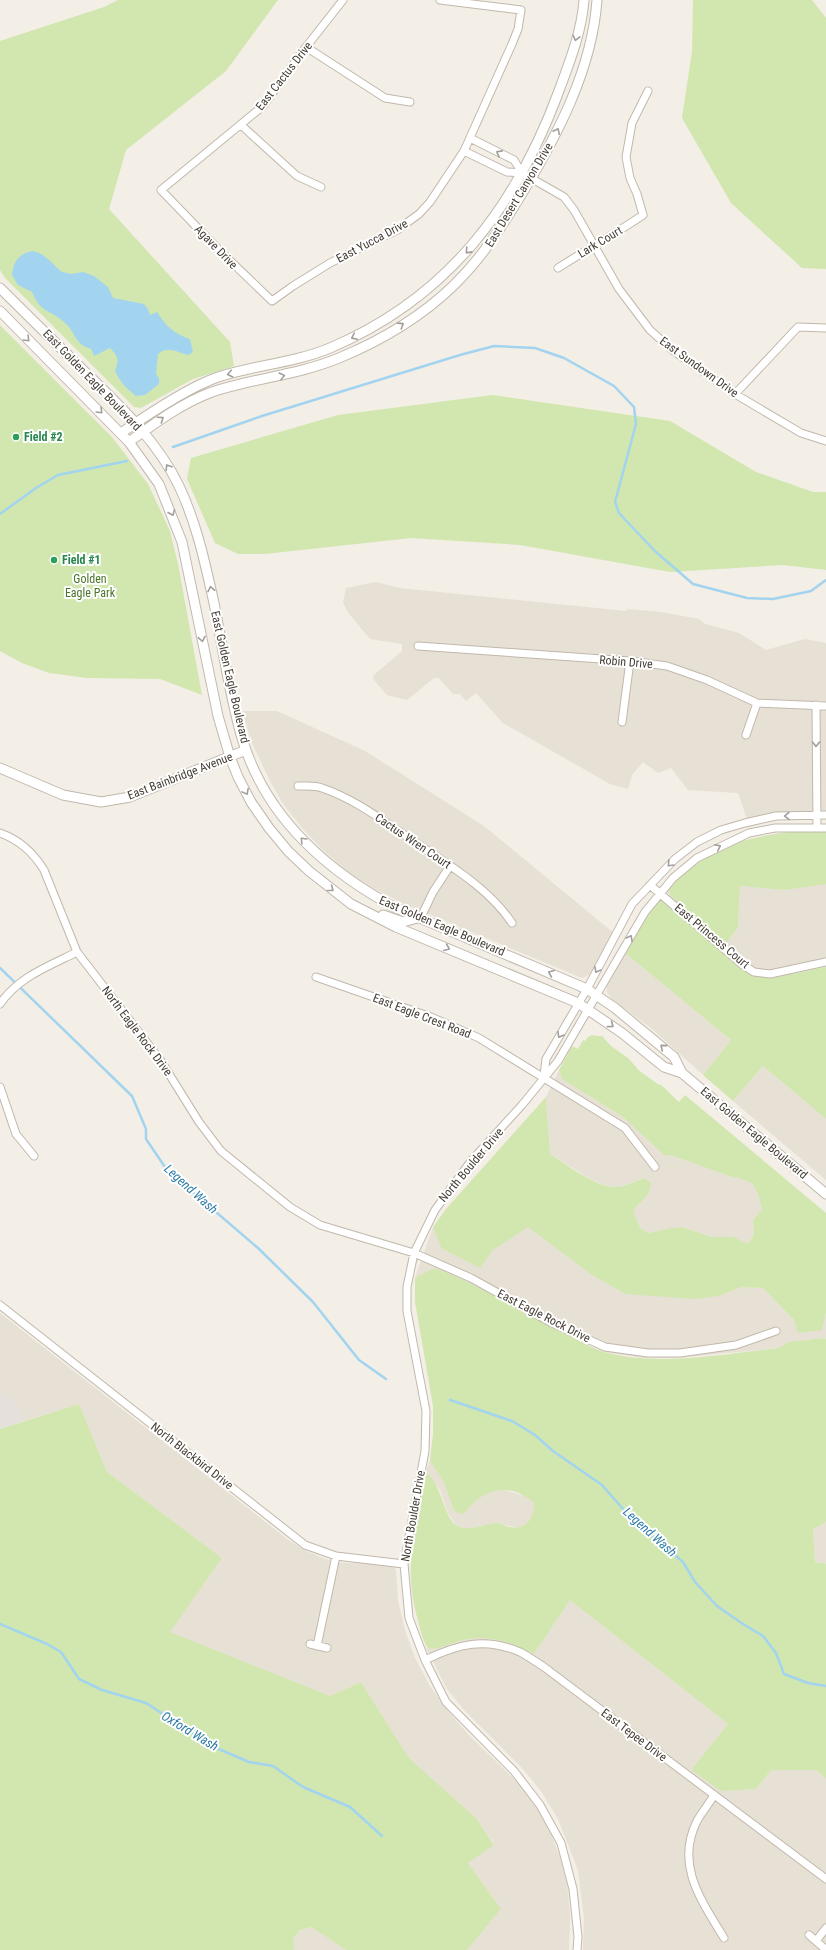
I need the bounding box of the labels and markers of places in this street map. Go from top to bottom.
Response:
place label: Field #2 [24,430,63,444]
marker: Field #2 [11,432,21,442]
place label: Field #1 [62,553,101,567]
marker: Field #1 [49,555,59,565]

